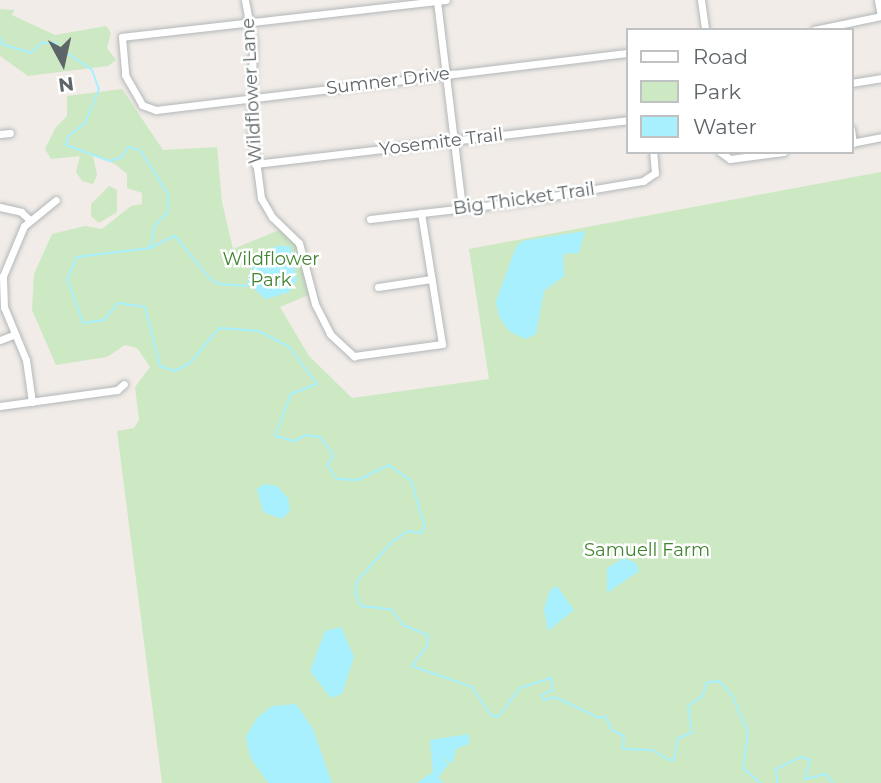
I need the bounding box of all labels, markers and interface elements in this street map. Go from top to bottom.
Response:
street label: Wildflower Lane [237,18,267,164]
north arrow [28,28,98,98]
legend [626,28,853,154]
text: Road [693,44,748,69]
street label: Sumner Drive [325,63,451,99]
text: N [57,72,75,97]
text: Park [693,79,741,104]
text: Water [693,114,757,139]
street label: Yosemite Trail [378,124,504,160]
street label: Big Thicket Trail [452,178,596,220]
park label: Wildflower Park [222,249,320,292]
park label: Samuell Farm [584,539,710,561]

